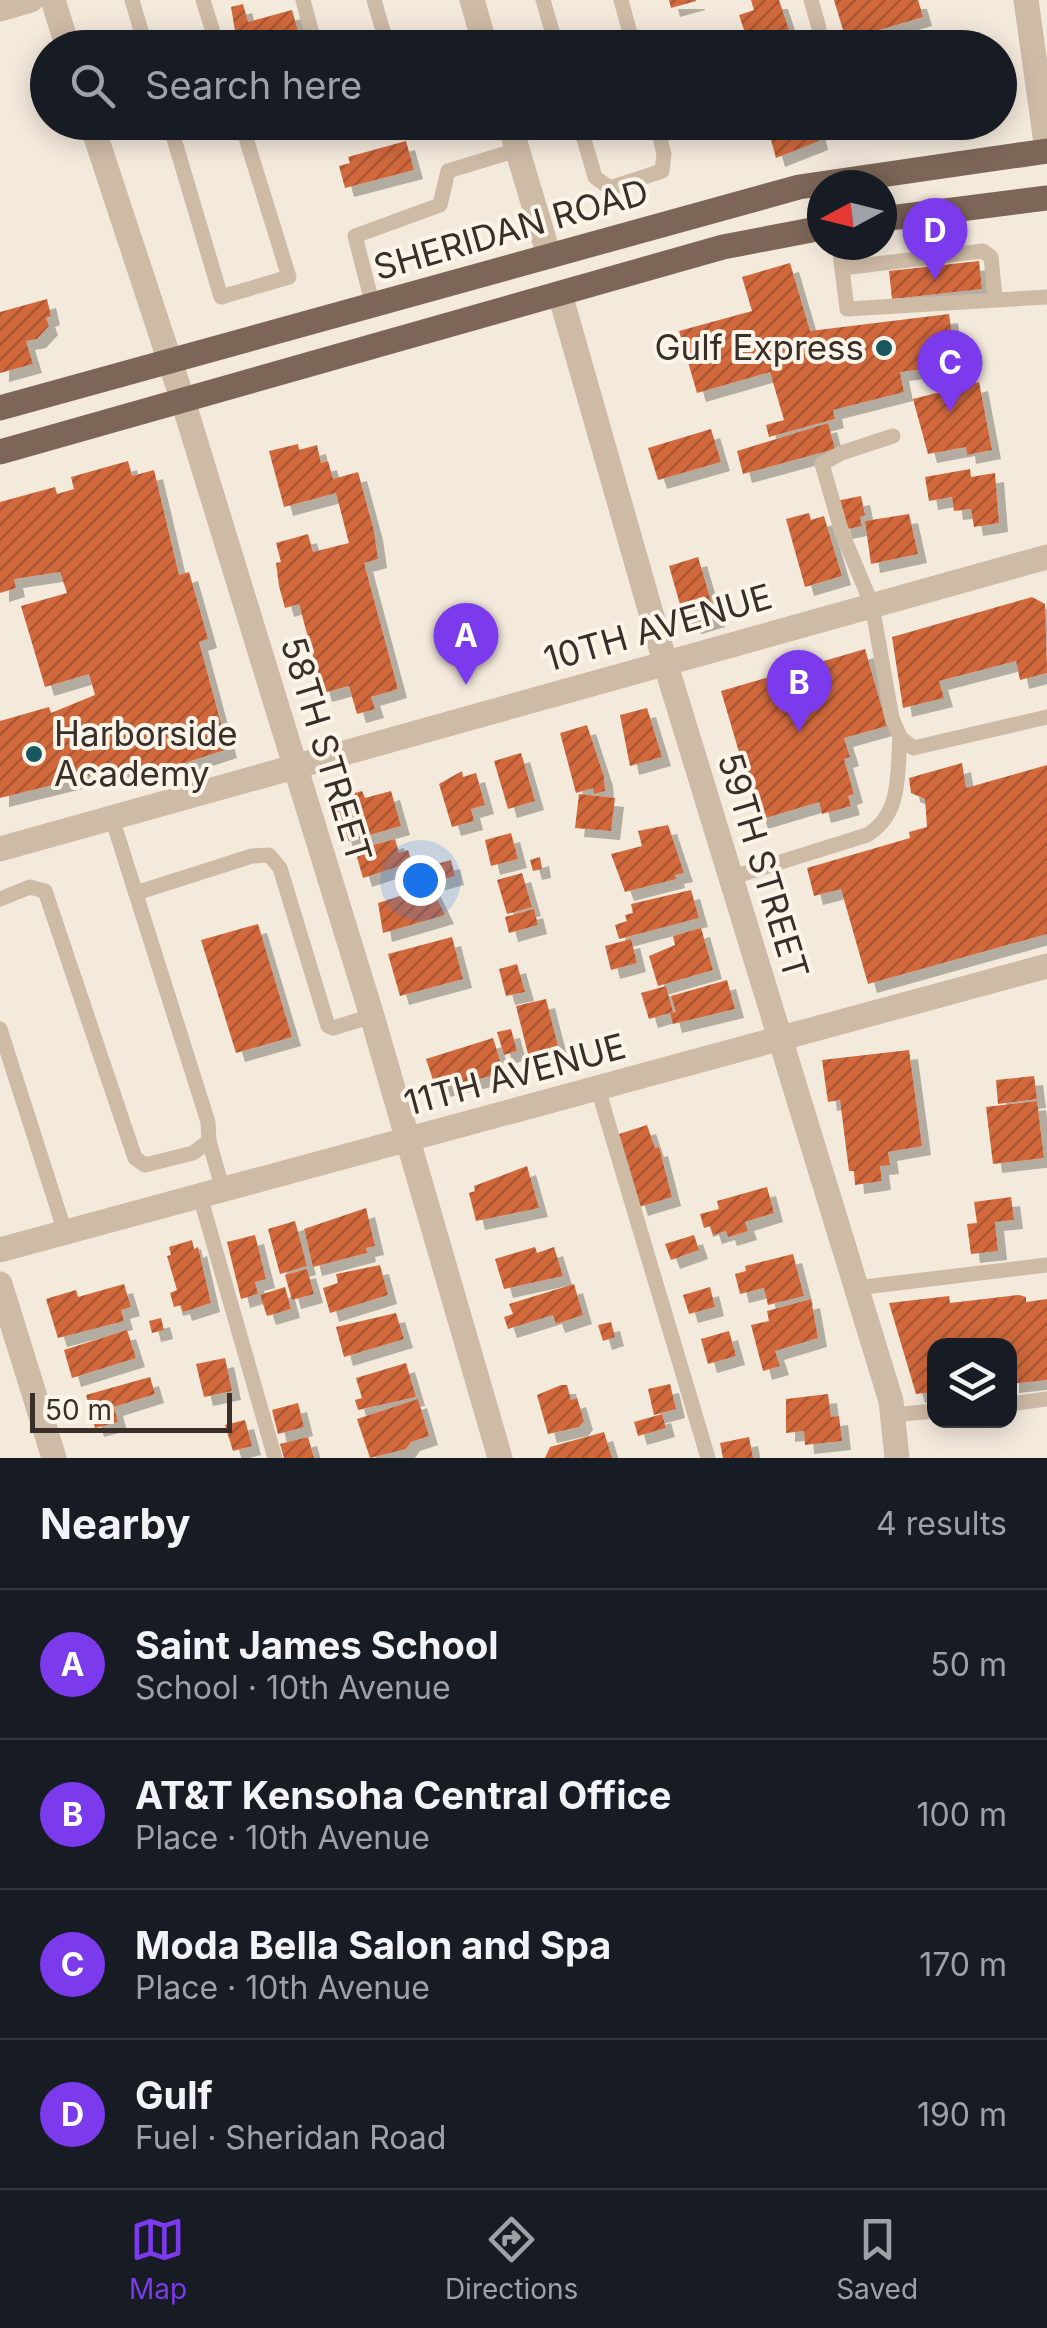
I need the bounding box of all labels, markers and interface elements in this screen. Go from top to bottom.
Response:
search box [30,30,1017,140]
icon: search [65,58,120,113]
text: Search here [145,62,362,108]
street label: SHERIDAN ROAD [369,170,653,288]
north arrow [807,170,897,260]
pin: D [902,198,968,280]
place label: Gulf Express [654,326,864,368]
pin: C [918,330,982,412]
marker: Gulf Express [873,337,895,359]
street label: 10TH AVENUE [539,574,777,680]
pin: A [434,602,498,685]
street label: 58TH STREET [273,632,381,868]
pin: B [766,650,832,732]
place label: Harborside Academy [54,712,238,794]
marker: Harborside Academy [23,743,45,765]
street label: 59TH STREET [710,748,818,984]
your location [395,855,446,906]
street label: 11TH AVENUE [400,1024,630,1124]
map controls [927,1338,1017,1428]
button: layers [927,1338,1017,1428]
scale bar [30,1388,232,1432]
text: 50 m [45,1393,112,1427]
text: Nearby [40,1498,191,1549]
text: 4 results [876,1504,1007,1543]
text: Saint James School [135,1622,499,1668]
text: A [61,1645,84,1684]
text: 50 m [930,1645,1007,1684]
text: School · 10th Avenue [135,1668,451,1707]
text: AT&T Kensoha Central Office [135,1772,671,1818]
text: B [62,1795,83,1834]
text: 100 m [917,1795,1007,1834]
text: Place · 10th Avenue [135,1818,430,1857]
text: Moda Bella Salon and Spa [135,1922,611,1968]
text: C [61,1945,84,1984]
text: 170 m [919,1945,1007,1984]
text: Place · 10th Avenue [135,1968,430,2007]
text: Gulf [135,2072,213,2118]
text: D [61,2095,84,2134]
text: 190 m [917,2095,1007,2134]
text: Fuel · Sheridan Road [135,2118,446,2157]
tab: Map [129,2212,187,2306]
tab: Directions [445,2212,578,2306]
tab: Saved [836,2212,918,2306]

